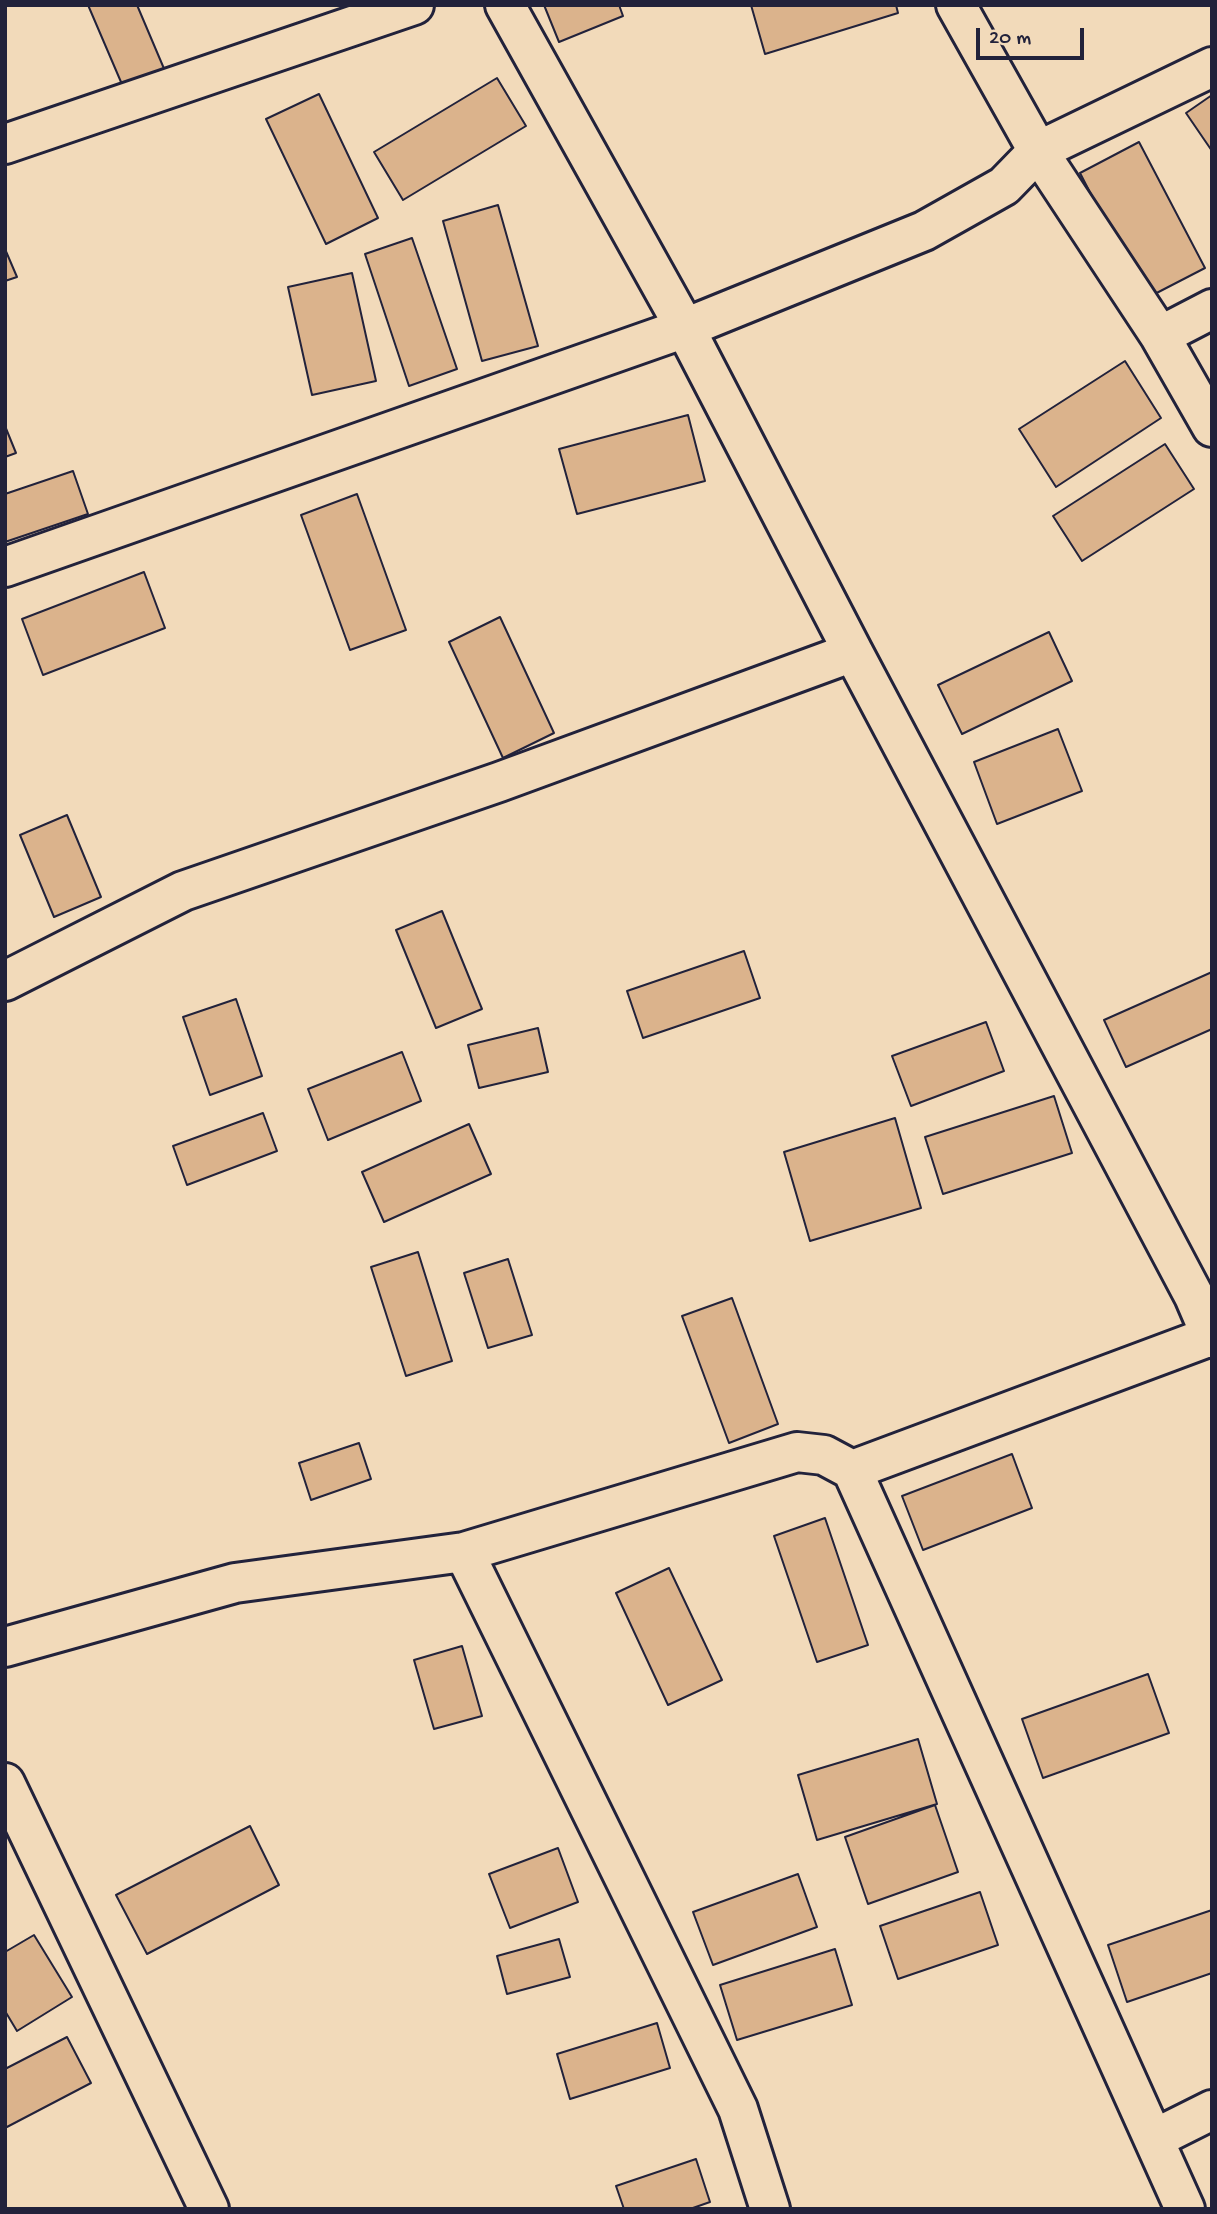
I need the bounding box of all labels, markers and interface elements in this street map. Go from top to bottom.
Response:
scale bar [979,14,1088,58]
text: 20 m [989,27,1031,52]

